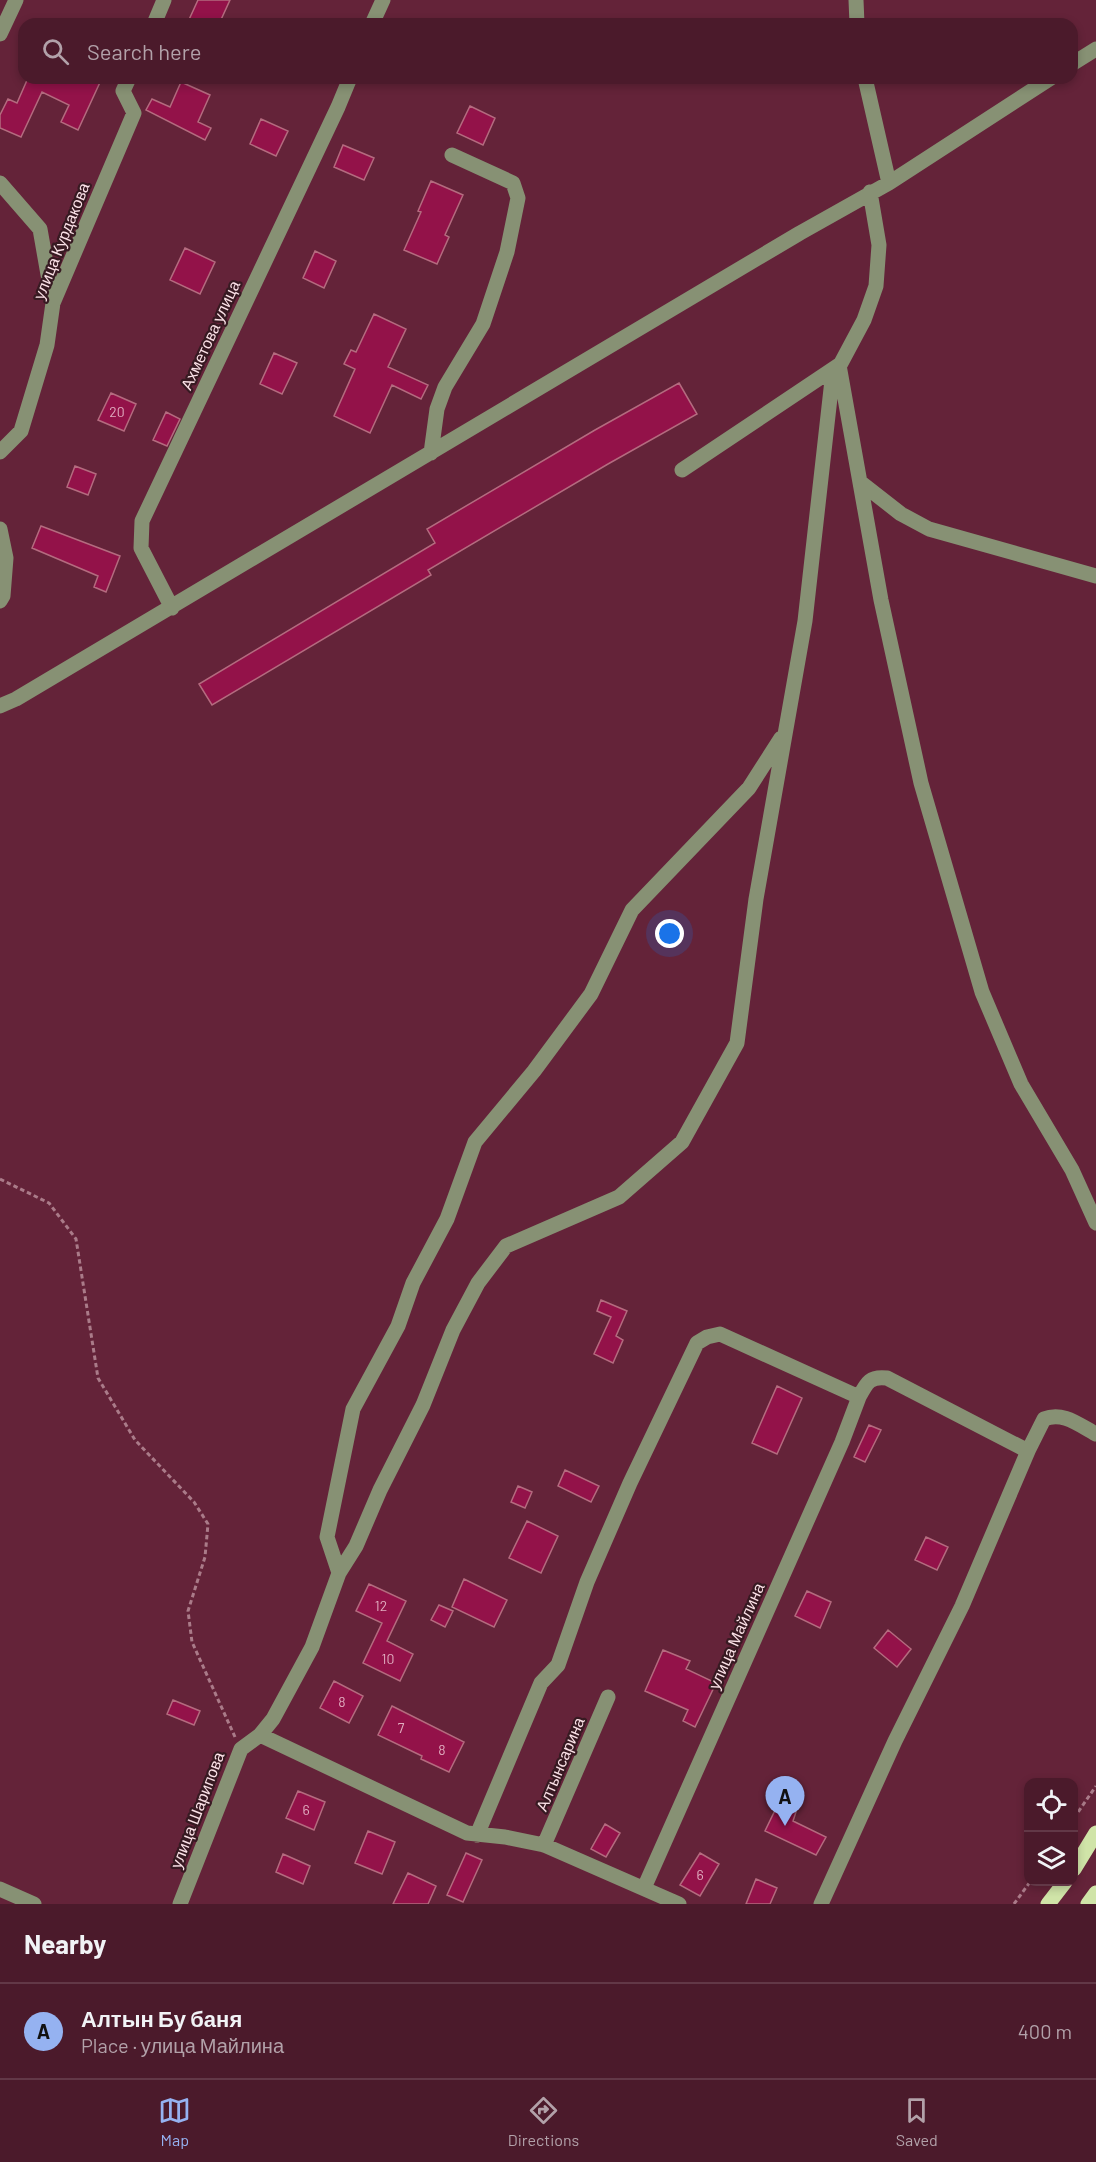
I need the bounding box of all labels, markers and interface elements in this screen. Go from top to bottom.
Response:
search box [18,18,1078,84]
icon: search [39,35,72,68]
text: Search here [87,38,201,64]
street label: улица Курдакова [28,179,93,302]
street label: Ахметова улица [176,277,243,393]
house number: 20 [109,403,125,420]
your location [655,919,684,948]
street label: улица Майлина [704,1580,768,1692]
house number: 12 [375,1597,387,1614]
house number: 10 [382,1650,394,1667]
house number: 8 [338,1693,346,1710]
street label: Алтынсарина [531,1714,588,1814]
house number: 7 [398,1719,405,1736]
house number: 8 [438,1741,446,1758]
street label: улица Шарипова [166,1749,228,1871]
pin: A [766,1776,804,1826]
map controls [1024,1778,1078,1886]
button: locate [1024,1778,1078,1832]
house number: 6 [302,1801,310,1818]
button: layers [1024,1832,1078,1886]
house number: 6 [696,1866,704,1883]
text: Nearby [24,1928,106,1959]
text: Алтын Бу баня [81,2005,242,2031]
text: A [37,2019,50,2043]
text: 400 m [1018,2019,1072,2043]
text: Place · улица Майлина [81,2033,284,2057]
tab: Map [158,2094,191,2149]
tab: Directions [508,2094,579,2149]
tab: Saved [896,2094,938,2149]

